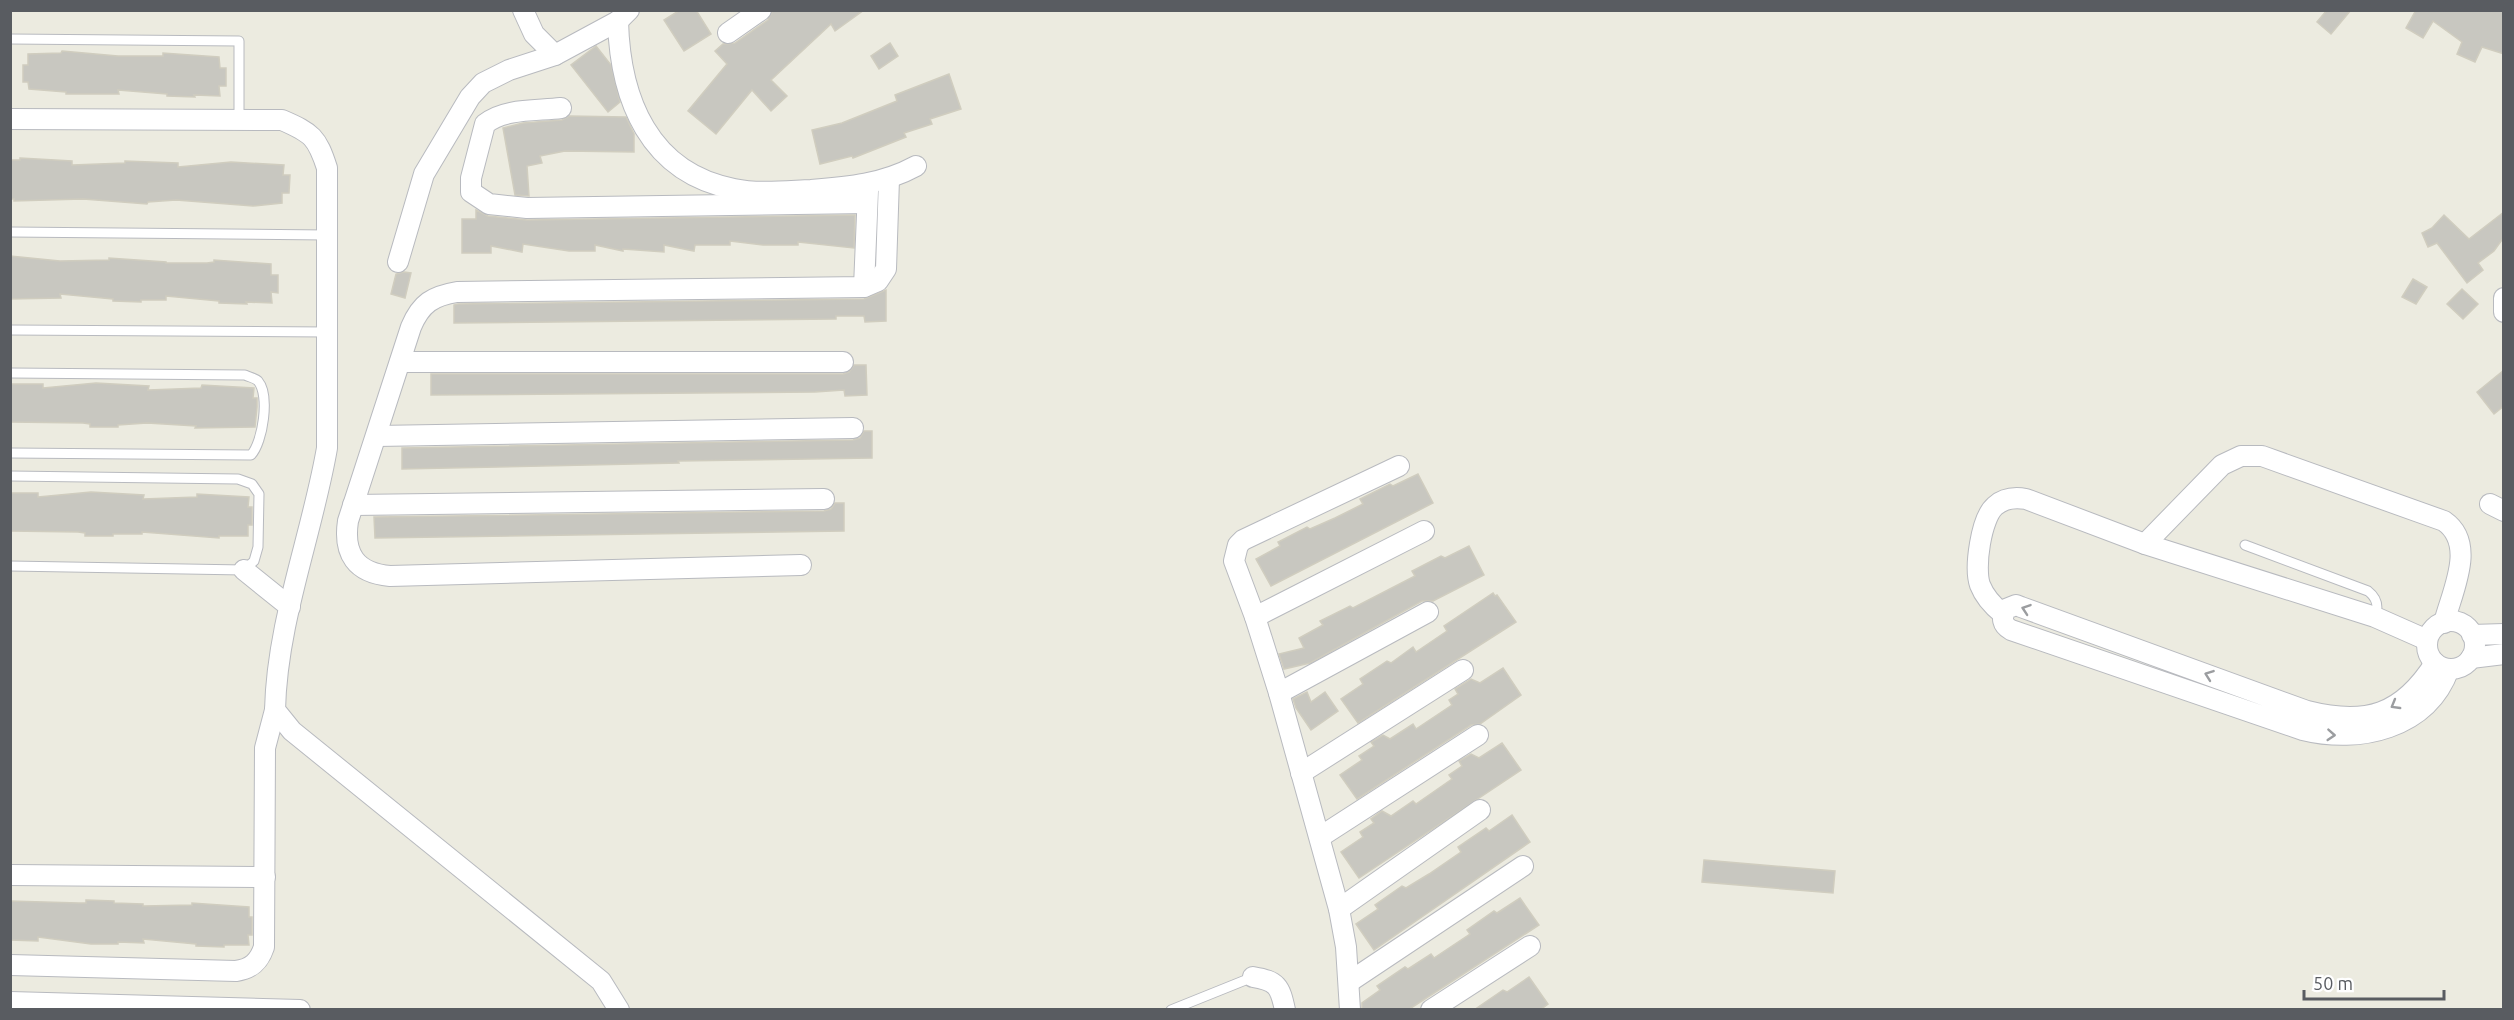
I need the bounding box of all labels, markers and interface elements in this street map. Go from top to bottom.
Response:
one-way arrow [2021,603,2032,616]
one-way arrow [2205,670,2216,682]
one-way arrow [2391,698,2402,709]
one-way arrow [2327,728,2336,741]
scale bar [2304,963,2444,1001]
text: 50 m [2313,973,2353,993]

